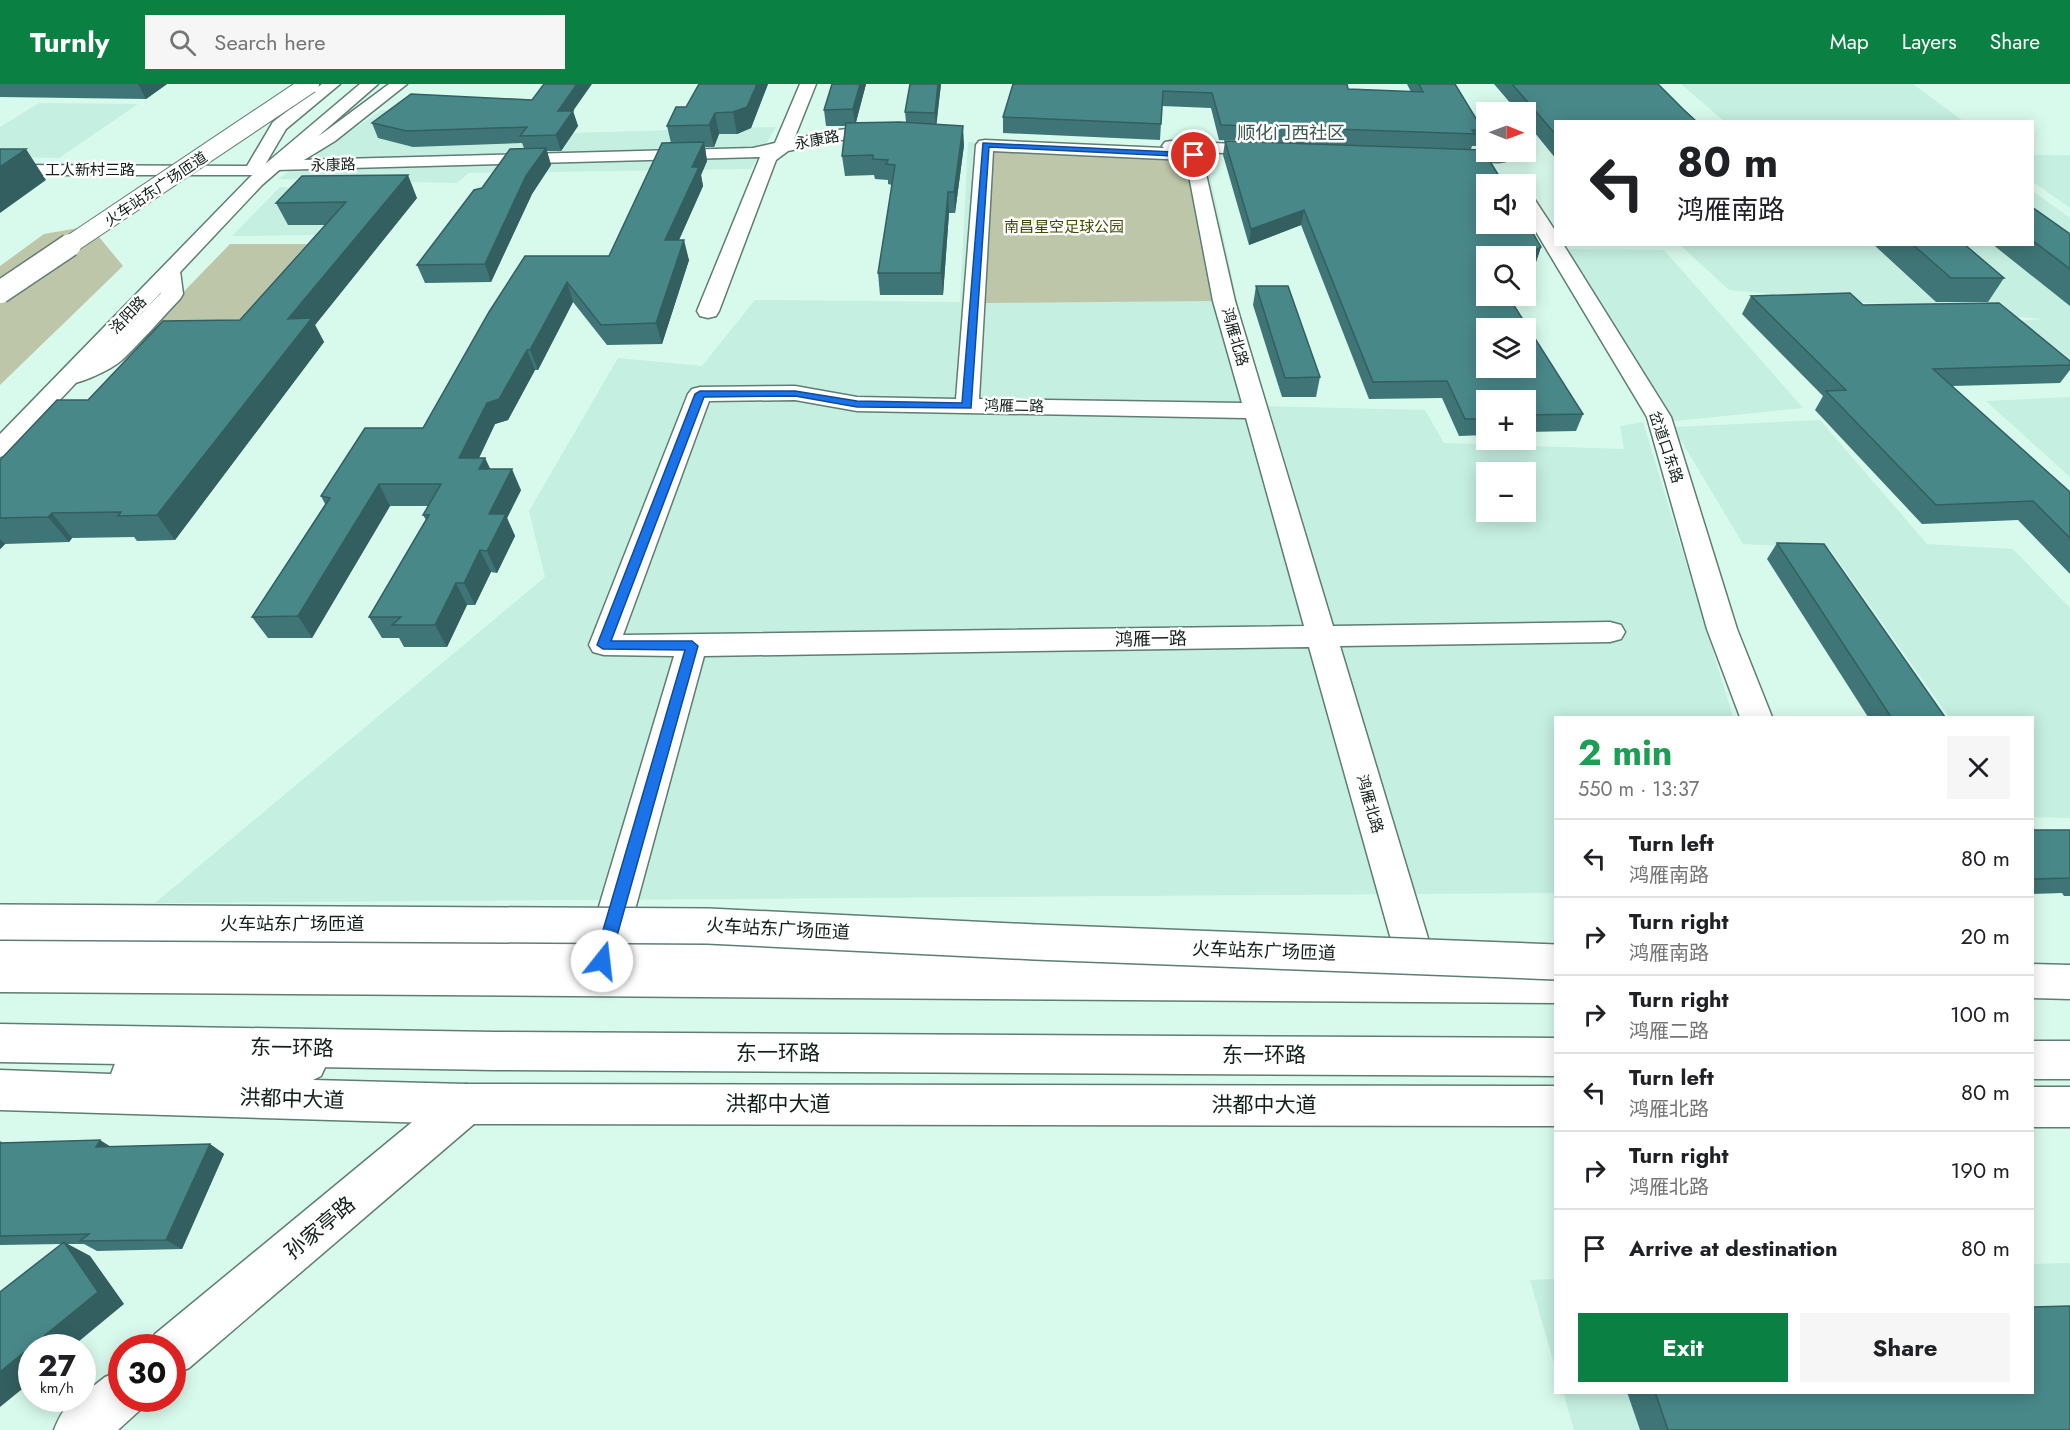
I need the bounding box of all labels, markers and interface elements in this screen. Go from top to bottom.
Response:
search box [145,15,565,69]
text: Turnly [30,22,109,63]
icon: search [166,26,199,59]
text: Search here [214,26,326,58]
text: Map [1830,27,1869,57]
text: Layers [1902,27,1957,57]
text: Share [1990,27,2040,57]
north arrow [1476,102,1536,162]
map controls [1476,102,1536,522]
district label: 顺化门西社区 [1237,120,1345,146]
street label: 永康路 [793,125,841,155]
pin [1168,129,1219,180]
text: 80 m [1677,132,1778,193]
icon: arrive [1177,138,1210,171]
icon: left [1578,144,1656,222]
street label: 火车站东广场匝道 [100,146,212,232]
street label: 永康路 [310,153,356,177]
street label: 工人新村三路 [45,159,135,181]
button: sound [1476,174,1536,234]
text: 鸿雁南路 [1677,190,1785,229]
park label: 南昌星空足球公园 [1004,216,1124,238]
button: search [1476,246,1536,306]
street label: 洛阳路 [104,291,152,339]
street label: 鸿雁北路 [1216,305,1254,369]
button: layers [1476,318,1536,378]
button: + [1476,390,1536,450]
street label: 鸿雁二路 [984,394,1044,418]
street label: 岔道口东路 [1643,408,1689,486]
button: − [1476,462,1536,522]
street label: 鸿雁一路 [1115,625,1187,653]
text: 2 min [1578,726,1673,778]
button: close [1947,736,2010,799]
street label: 鸿雁北路 [1351,772,1389,836]
text: 550 m · 13:37 [1578,775,1699,804]
text: Turn left [1629,827,1714,859]
icon: left [1578,842,1611,875]
text: 80 m [1961,842,2010,874]
text: 鸿雁南路 [1629,861,1709,890]
text: Turn right [1629,905,1729,937]
street label: 火车站东广场匝道 [220,911,364,937]
street label: 火车站东广场匝道 [705,912,851,946]
icon: right [1578,920,1611,953]
text: 20 m [1961,920,2010,952]
position arrow [570,929,634,993]
street label: 火车站东广场匝道 [1192,935,1336,967]
text: 鸿雁南路 [1629,939,1709,968]
text: Turn right [1629,983,1729,1015]
icon: right [1578,998,1611,1031]
text: 100 m [1950,998,2010,1030]
text: 鸿雁二路 [1629,1017,1709,1046]
street label: 东一环路 [250,1032,334,1064]
street label: 东一环路 [736,1038,820,1068]
street label: 东一环路 [1222,1040,1306,1070]
text: Turn left [1629,1061,1714,1093]
icon: left [1578,1076,1611,1109]
text: 80 m [1961,1076,2010,1108]
street label: 洪都中大道 [239,1082,345,1116]
street label: 洪都中大道 [726,1089,831,1119]
street label: 洪都中大道 [1212,1090,1317,1120]
text: 鸿雁北路 [1629,1095,1709,1124]
text: Turn right [1629,1139,1729,1171]
icon: right [1578,1154,1611,1187]
text: 190 m [1950,1154,2010,1186]
text: 鸿雁北路 [1629,1173,1709,1202]
street label: 孙家亭路 [278,1190,362,1266]
icon: arrive [1578,1232,1611,1265]
text: Arrive at destination [1629,1232,1838,1264]
text: 80 m [1961,1232,2010,1264]
button: Exit [1578,1313,1788,1382]
button: Share [1800,1313,2010,1382]
speed limit sign: 30 [108,1334,186,1412]
text: 27 [38,1344,76,1387]
text: km/h [40,1377,74,1399]

